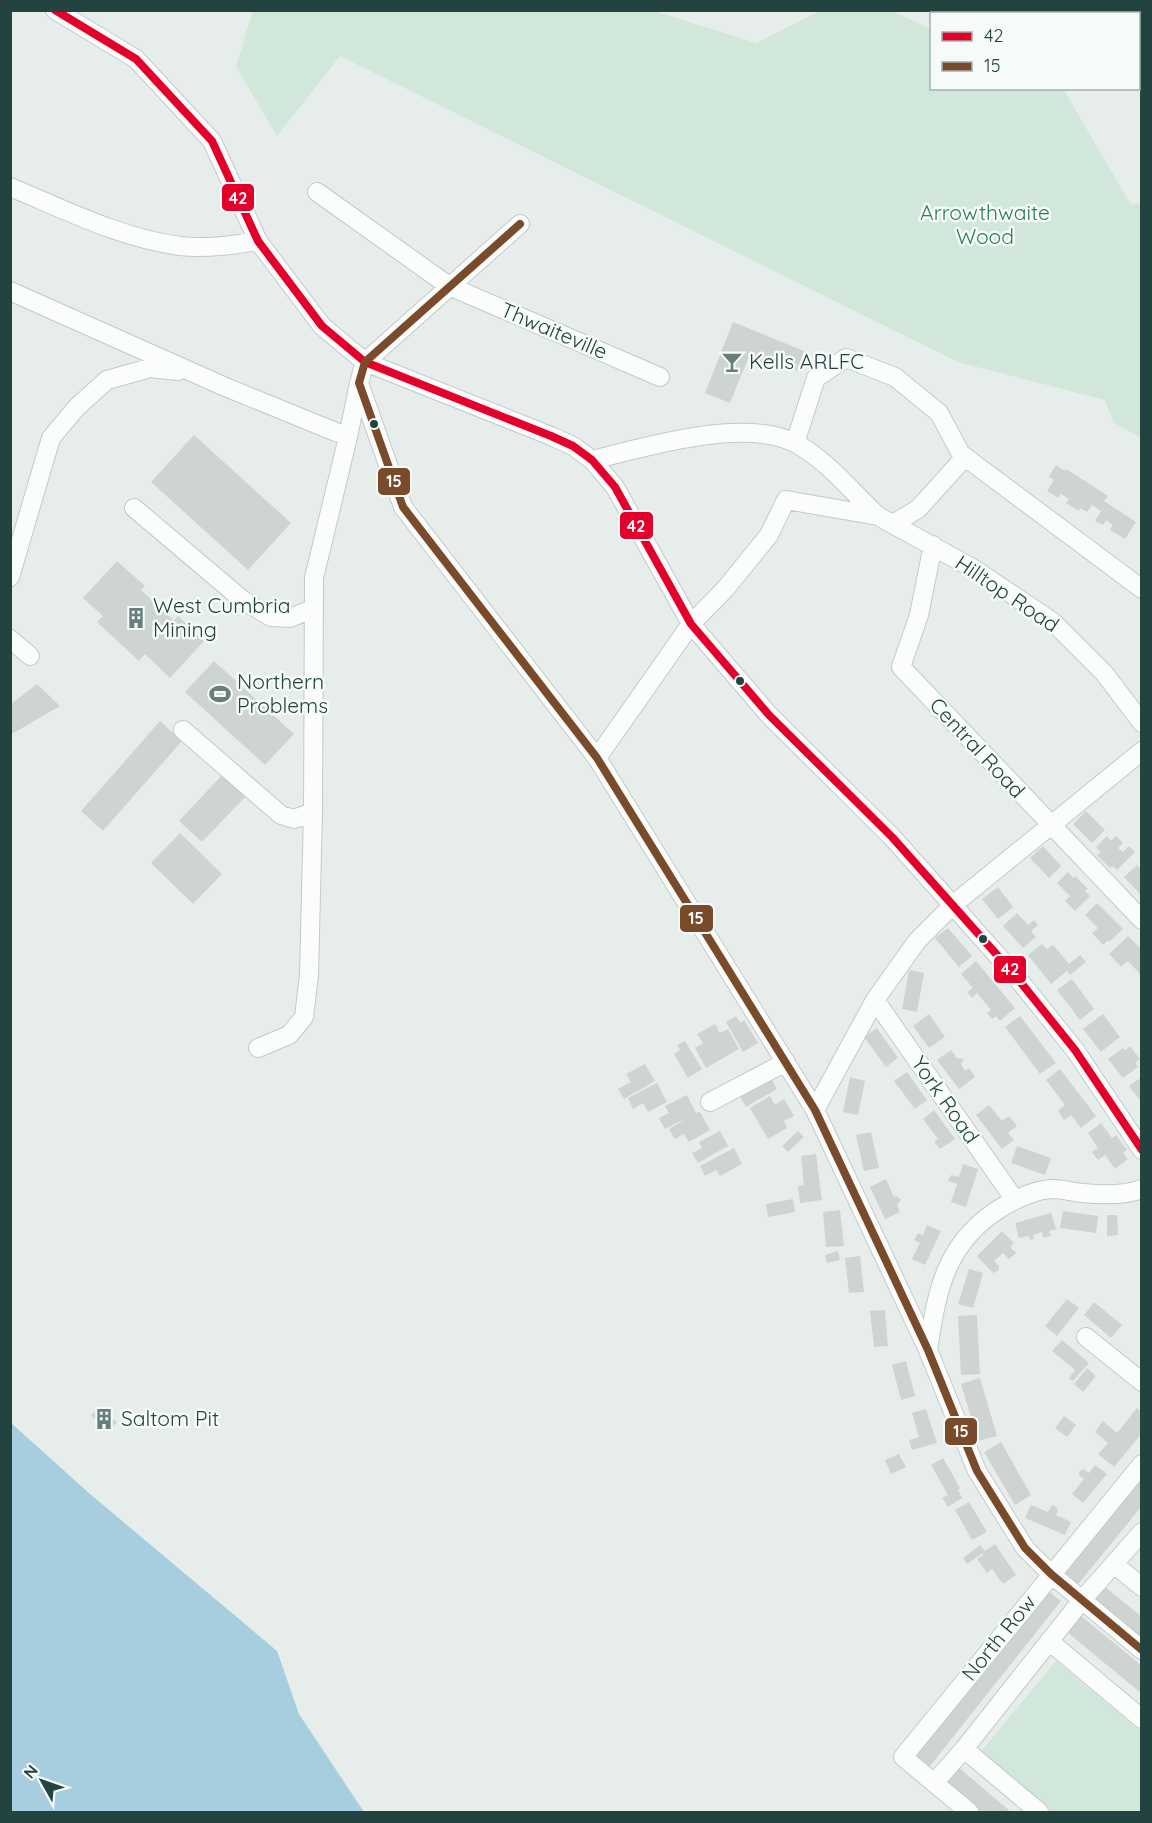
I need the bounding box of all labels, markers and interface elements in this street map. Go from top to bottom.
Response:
legend [930,12,1140,90]
text: 42 [984,24,1003,47]
text: 15 [984,54,1000,77]
line badge: 42 [221,183,255,212]
text: 42 [229,188,247,208]
park label: Arrowthwaite Wood [920,199,1050,249]
street label: Thwaiteville [497,296,612,364]
place label: Kells ARLFC [749,348,864,374]
bar icon: Kells ARLFC [720,350,744,374]
unlabelled marker [368,418,380,430]
line badge: 15 [377,467,411,496]
text: 15 [386,471,402,491]
line badge: 42 [619,511,654,540]
text: 42 [627,516,645,536]
street label: Hilltop Road [951,549,1064,637]
place label: West Cumbria Mining [153,592,290,642]
building icon: West Cumbria Mining [124,606,148,630]
place label: Northern Problems [237,668,328,718]
unlabelled marker [734,675,746,687]
sports icon: Northern Problems [208,682,232,706]
street label: Central Road [925,692,1031,803]
line badge: 15 [679,904,714,933]
text: 15 [688,908,704,928]
unlabelled marker [977,933,989,945]
line badge: 42 [993,955,1027,984]
text: 42 [1001,959,1019,979]
street label: York Road [906,1051,985,1148]
place label: Saltom Pit [121,1405,219,1431]
building icon: Saltom Pit [92,1407,116,1431]
line badge: 15 [944,1417,978,1446]
text: 15 [953,1421,969,1441]
street label: North Row [956,1589,1041,1686]
north arrow [12,1751,72,1811]
text: N [19,1760,42,1782]

